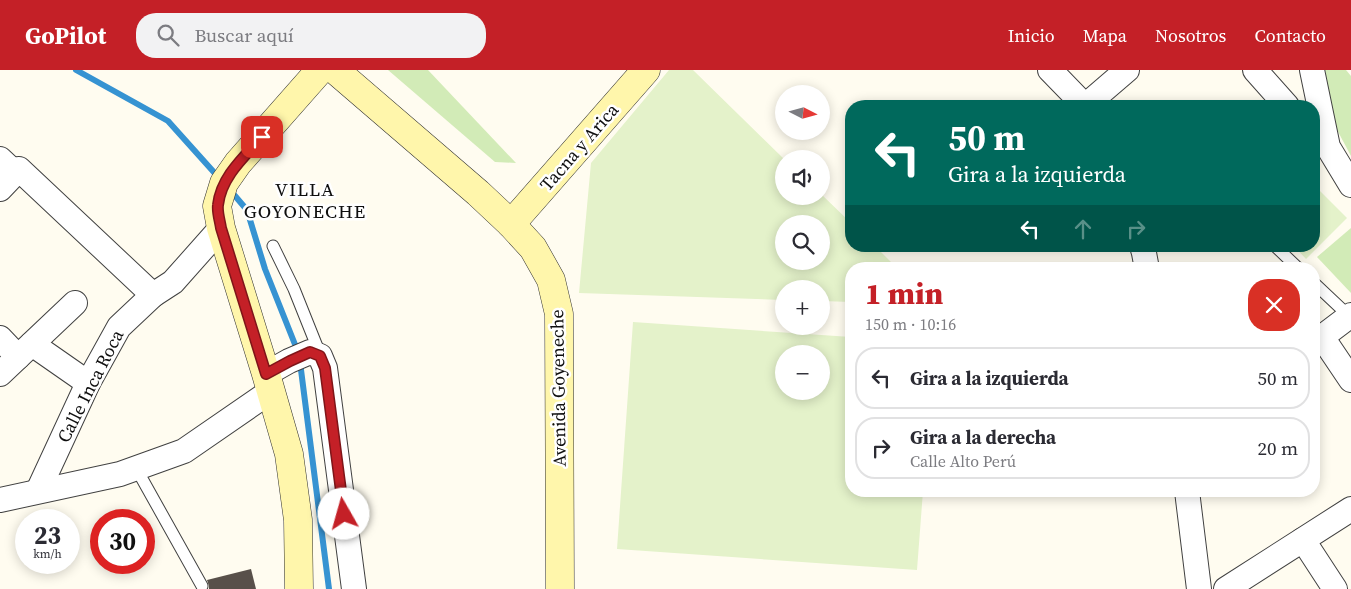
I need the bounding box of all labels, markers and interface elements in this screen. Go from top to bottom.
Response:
search box [136,13,486,58]
text: GoPilot [25,19,106,52]
icon: search [154,21,182,49]
text: Buscar aquí [194,22,294,48]
text: Inicio [1008,23,1055,48]
text: Mapa [1083,23,1127,48]
text: Nosotros [1155,23,1226,48]
text: Contacto [1254,23,1326,48]
north arrow [775,85,830,140]
map controls [775,85,830,400]
street label: Tacna y Arica [534,97,625,196]
text: 50 m [948,114,1025,162]
pin [241,116,283,158]
icon: left [865,120,930,185]
icon: arrive [248,123,276,151]
button: sound [775,150,830,205]
text: Gira a la izquierda [948,159,1126,189]
district label: VILLA GOYONECHE [244,176,366,224]
button: search [775,215,830,270]
icon: left [1016,215,1044,243]
icon: ahead [1069,215,1097,243]
icon: right [1122,215,1150,243]
text: 1 min [865,273,943,314]
button: close [1248,279,1300,331]
button: + [775,280,830,335]
street label: Avenida Goyeneche [544,309,572,467]
text: 150 m · 10:16 [865,313,956,335]
street label: Calle Inca Roca [51,324,130,447]
button: − [775,345,830,400]
icon: left [867,364,895,392]
text: Gira a la izquierda [910,365,1069,391]
text: 50 m [1257,365,1298,391]
text: Gira a la derecha [910,424,1056,450]
icon: right [867,434,895,462]
text: 20 m [1257,435,1298,461]
text: Calle Alto Perú [910,450,1016,472]
position arrow [317,487,369,539]
speed limit sign: 30 [90,509,155,574]
text: 23 [34,518,61,552]
text: km/h [33,546,62,562]

